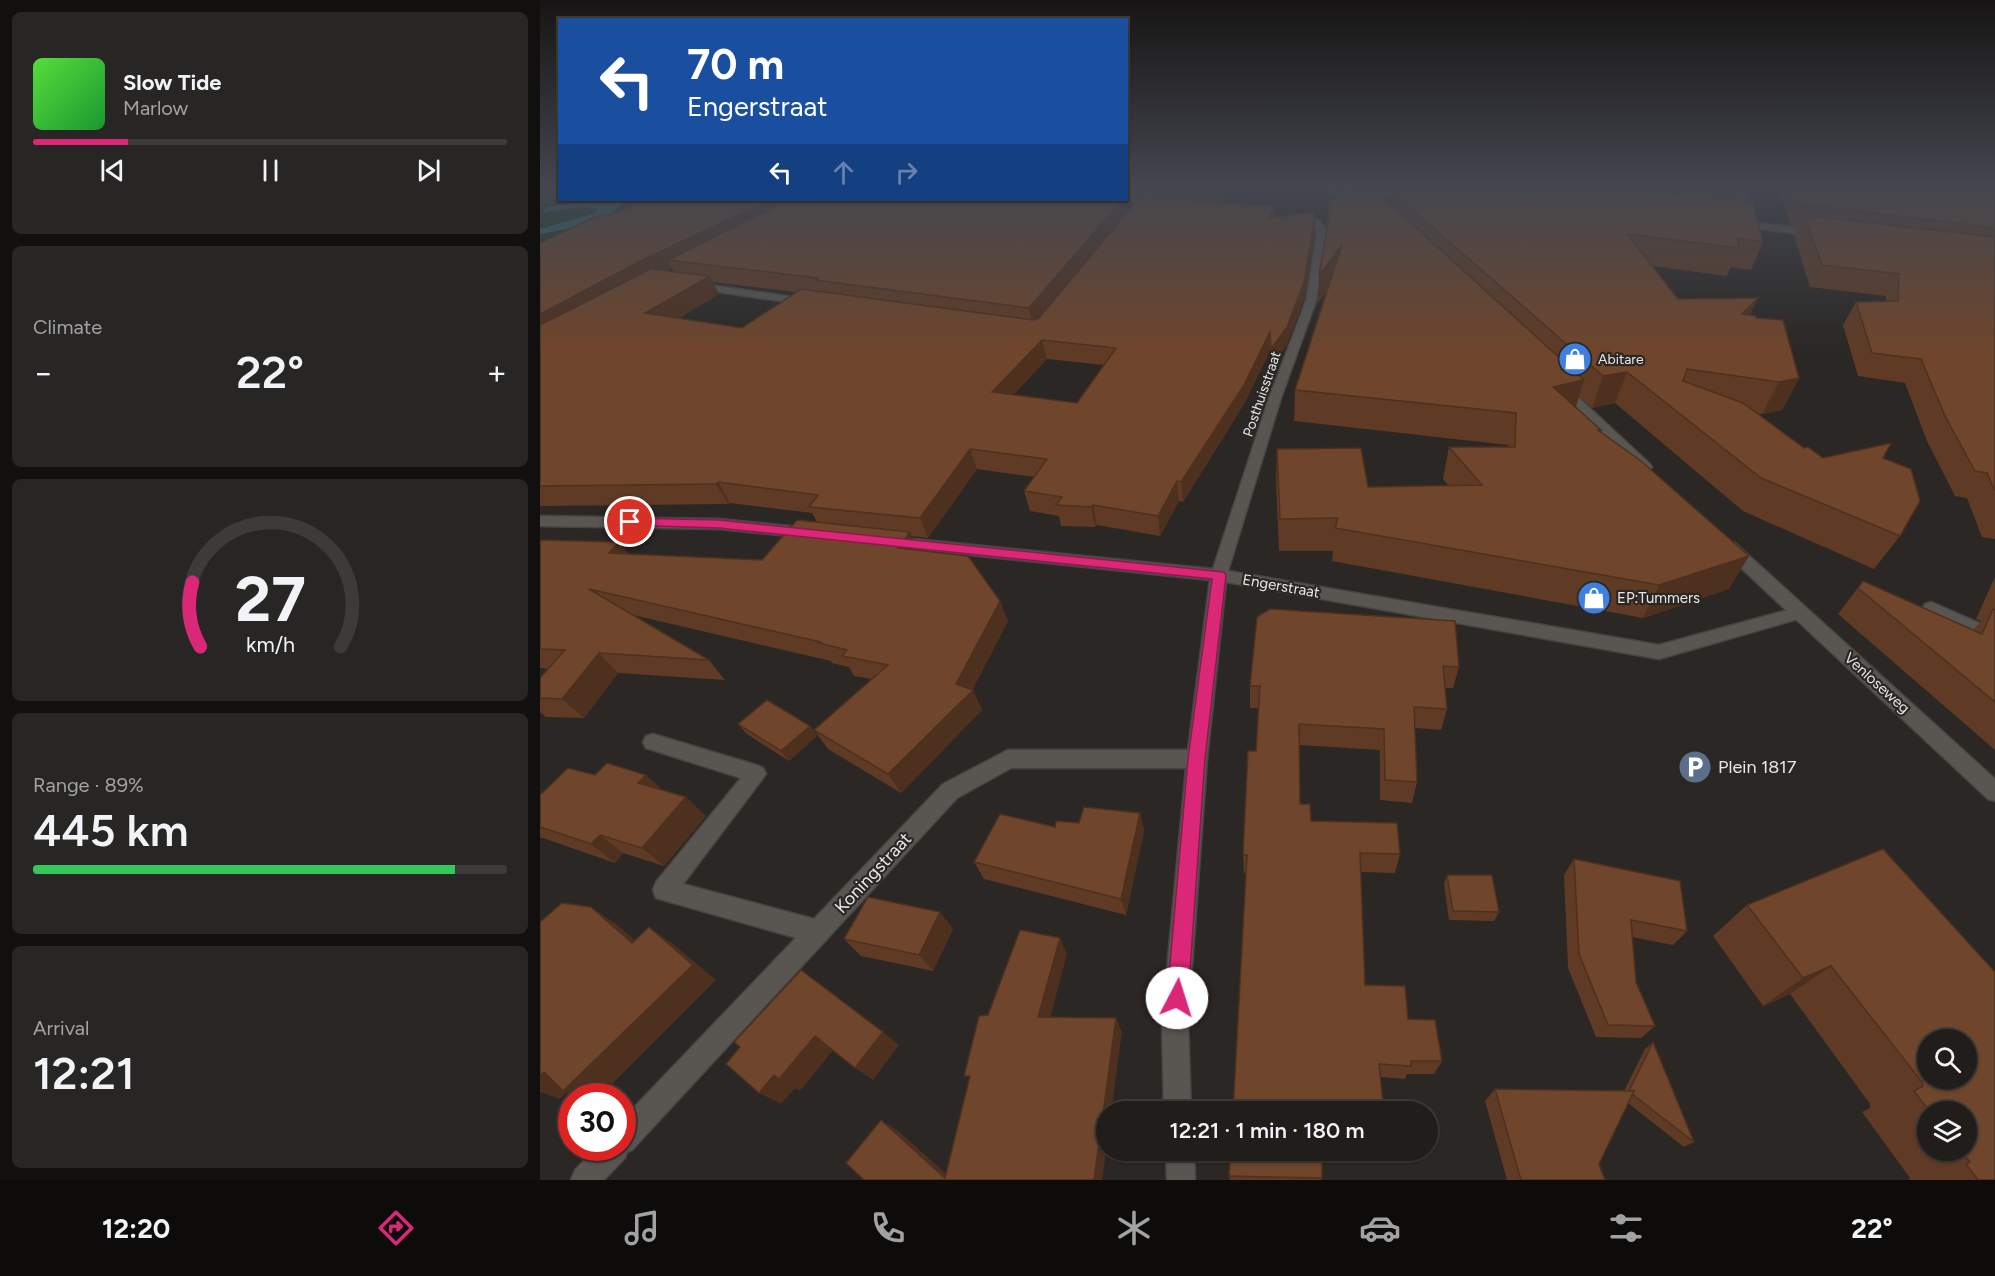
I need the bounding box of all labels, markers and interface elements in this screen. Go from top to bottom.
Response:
text: 70 m [687,39,784,90]
icon: left [588,42,666,120]
text: Slow Tide [123,69,222,96]
text: Engerstraat [687,90,827,123]
text: Marlow [123,96,188,120]
icon: previous [96,154,129,187]
icon: pause [254,154,287,187]
icon: next [412,154,445,187]
icon: left [764,156,797,189]
icon: ahead [827,156,860,189]
icon: right [890,156,923,189]
text: Climate [33,315,102,339]
shop icon: Abitare [1557,341,1593,377]
text: 22° [236,345,304,399]
street label: Posthuisstraat [1239,349,1285,439]
place label: Abitare [1598,351,1644,368]
text: − [33,353,54,392]
text: + [486,353,507,392]
pin [604,496,655,547]
icon: arrive [613,505,646,538]
text: 27 [235,562,305,637]
street label: Engerstraat [1241,570,1321,602]
shop icon: EP:Tummers [1576,580,1612,616]
place label: EP:Tummers [1617,589,1700,607]
text: km/h [246,632,294,657]
street label: Venloseweg [1841,649,1913,717]
parking icon: Plein 1817 [1677,749,1713,785]
place label: Plein 1817 [1718,756,1797,778]
text: Range · 89% [33,773,144,797]
text: 445 km [33,803,189,857]
street label: Koningstraat [830,828,916,918]
position arrow [1145,966,1209,1030]
text: Arrival [33,1016,89,1040]
map controls [1917,1029,1977,1161]
button: search [1917,1029,1977,1089]
text: 12:21 [33,1046,135,1100]
speed limit sign: 30 [558,1083,636,1161]
button: layers [1917,1101,1977,1161]
text: 12:21 · 1 min · 180 m [1170,1117,1364,1144]
icon: directions [375,1207,417,1249]
icon: music [621,1207,663,1249]
icon: phone [867,1207,909,1249]
icon: climate [1113,1207,1155,1249]
icon: car [1359,1207,1401,1249]
icon: filters [1605,1207,1647,1249]
text: 12:20 [102,1212,170,1245]
text: 22° [1851,1212,1893,1245]

